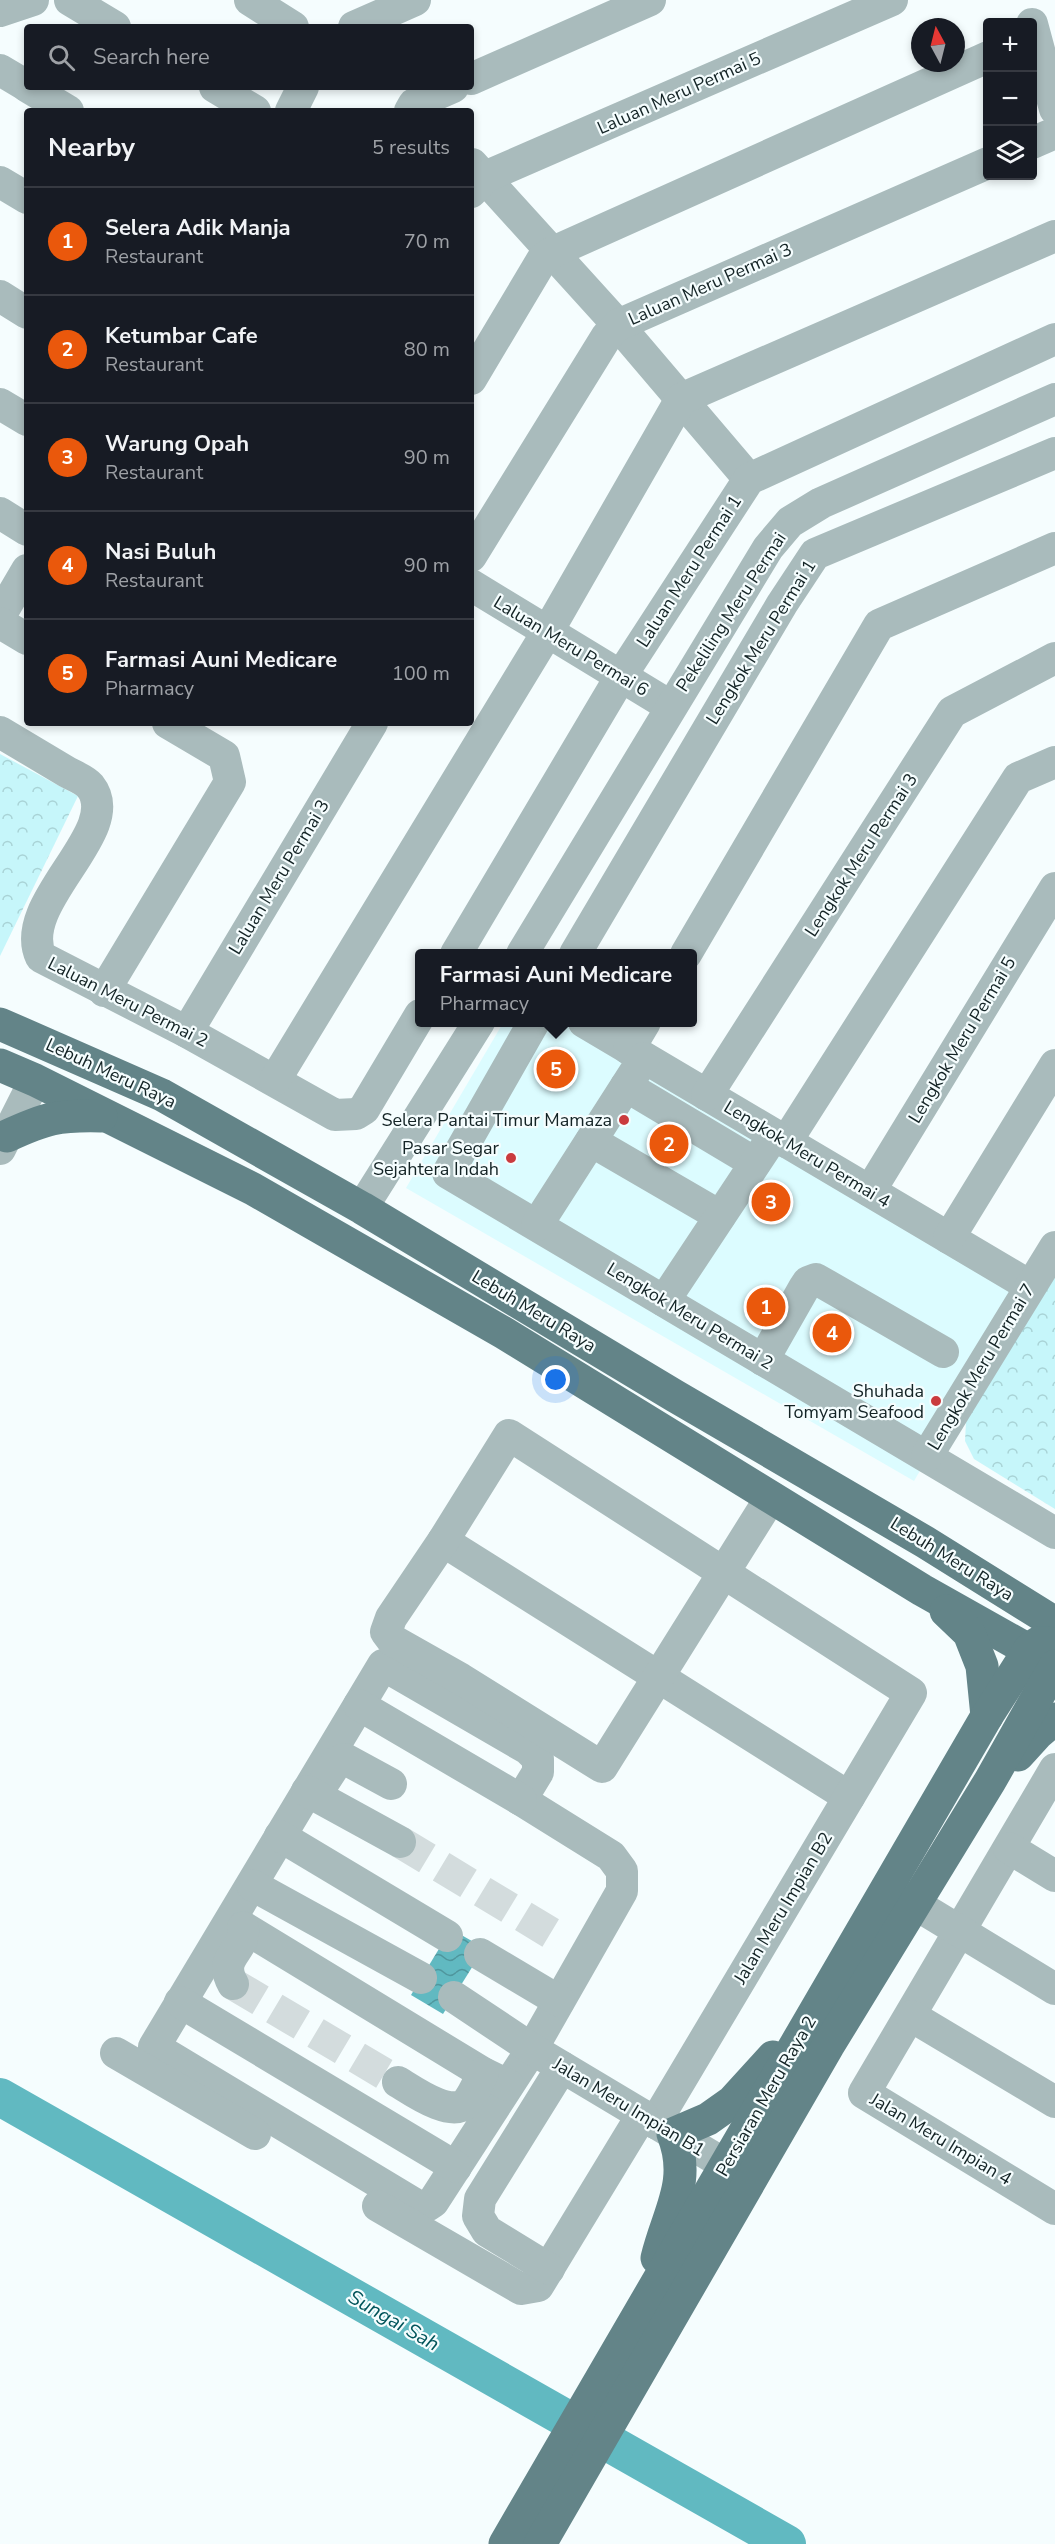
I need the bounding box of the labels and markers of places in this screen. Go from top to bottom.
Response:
pin: 5 [536,1046,576,1092]
place label: Selera Pantai Timur Mamaza [381,1108,612,1132]
marker: Selera Pantai Timur Mamaza [617,1113,631,1127]
pin: 2 [650,1122,688,1166]
place label: Pasar Segar Sejahtera Indah [373,1136,500,1181]
marker: Pasar Segar Sejahtera Indah [504,1151,518,1165]
pin: 3 [752,1180,790,1224]
pin: 1 [746,1284,786,1330]
pin: 4 [812,1310,852,1356]
place label: Shuhada Tomyam Seafood [784,1379,924,1424]
marker: Shuhada Tomyam Seafood [929,1394,943,1408]

